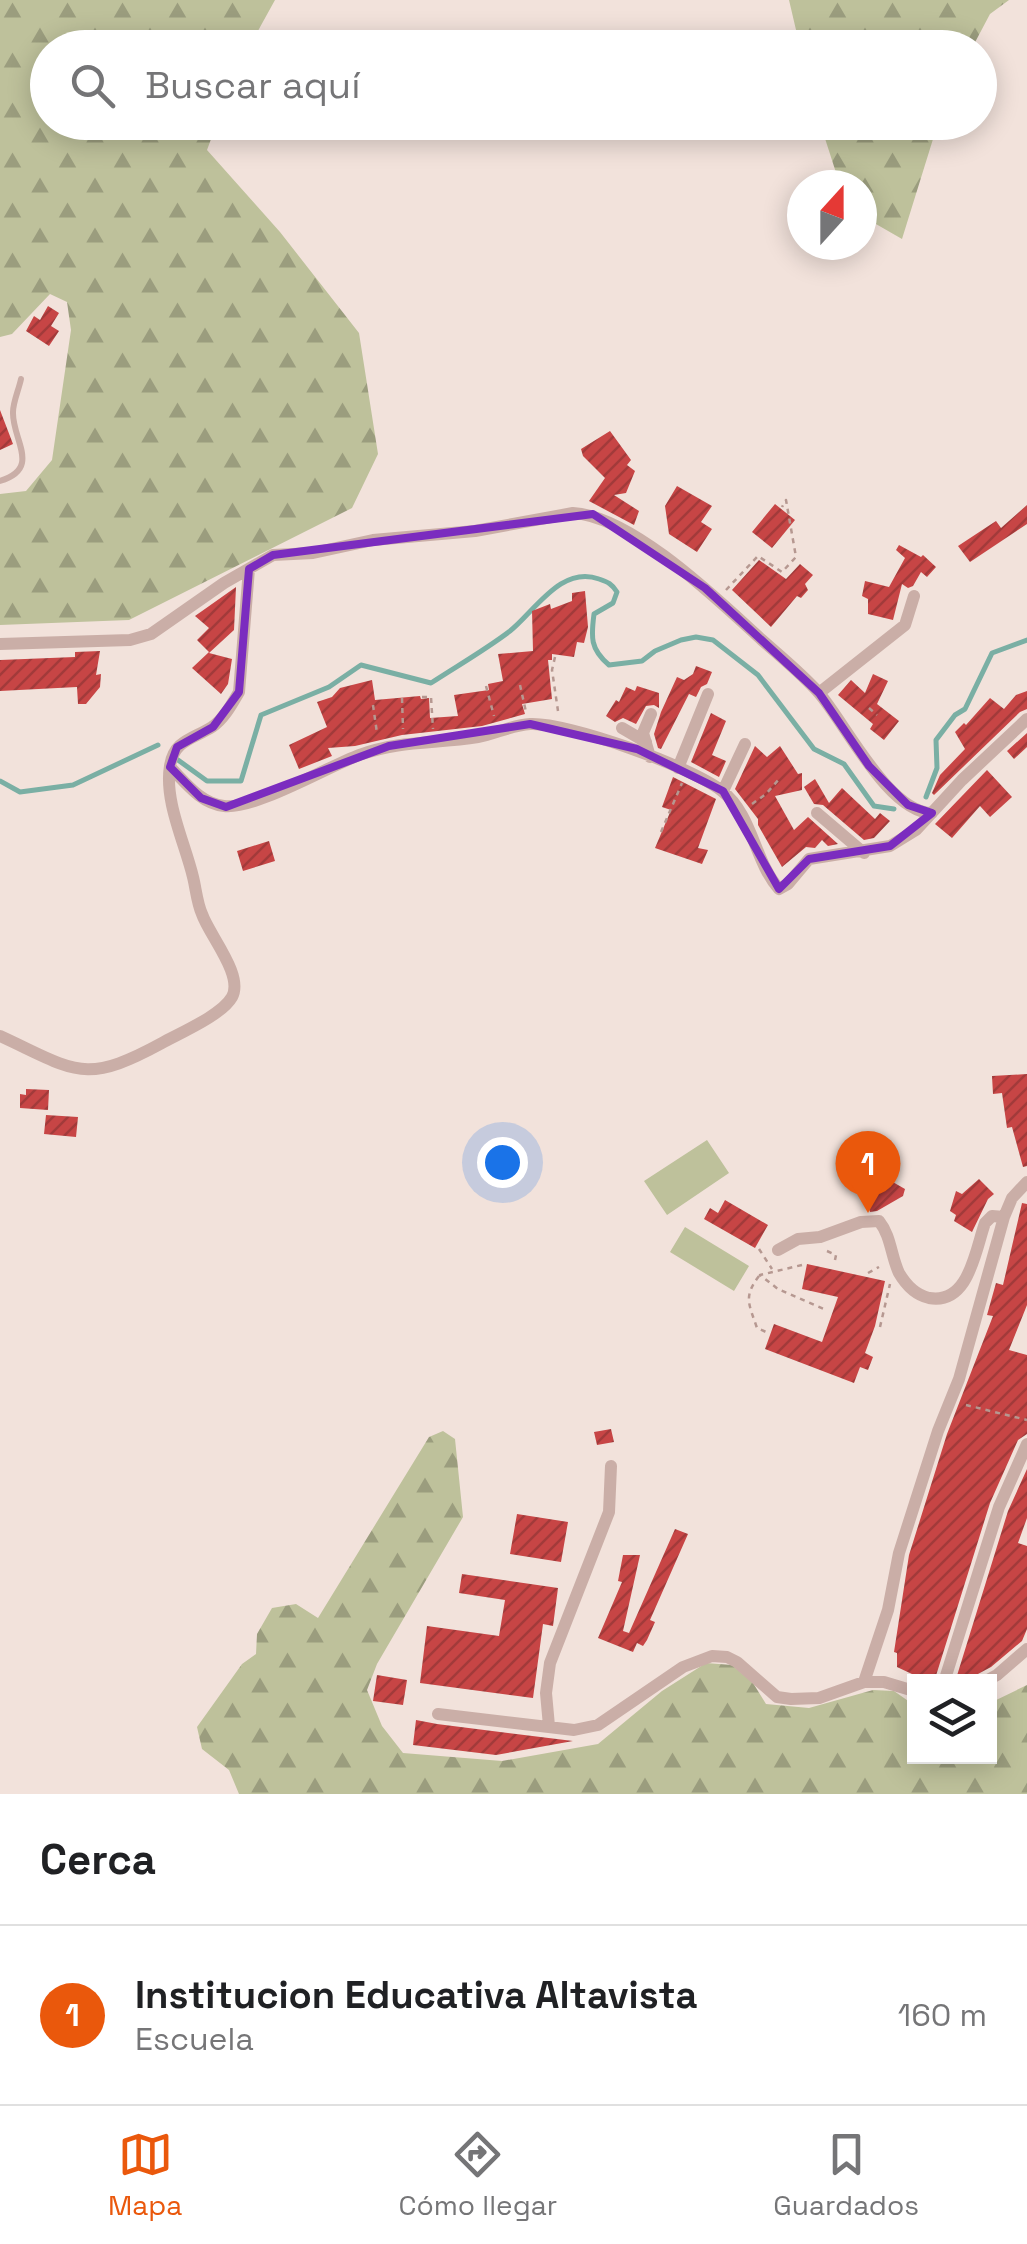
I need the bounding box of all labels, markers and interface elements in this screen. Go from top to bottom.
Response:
search box [30,30,997,140]
icon: search [65,58,120,113]
text: Buscar aquí [145,61,360,109]
north arrow [787,170,877,260]
pin: 1 [836,1130,900,1213]
your location [477,1137,528,1188]
map controls [907,1674,997,1764]
button: layers [907,1674,997,1764]
text: Cerca [40,1833,156,1886]
text: Institucion Educativa Altavista [135,1971,698,2019]
text: 1 [65,1995,80,2035]
text: 160 m [898,1995,987,2035]
text: Escuela [135,2019,254,2059]
tab: Mapa [108,2127,182,2223]
tab: Cómo llegar [399,2127,557,2223]
tab: Guardados [773,2127,919,2223]

